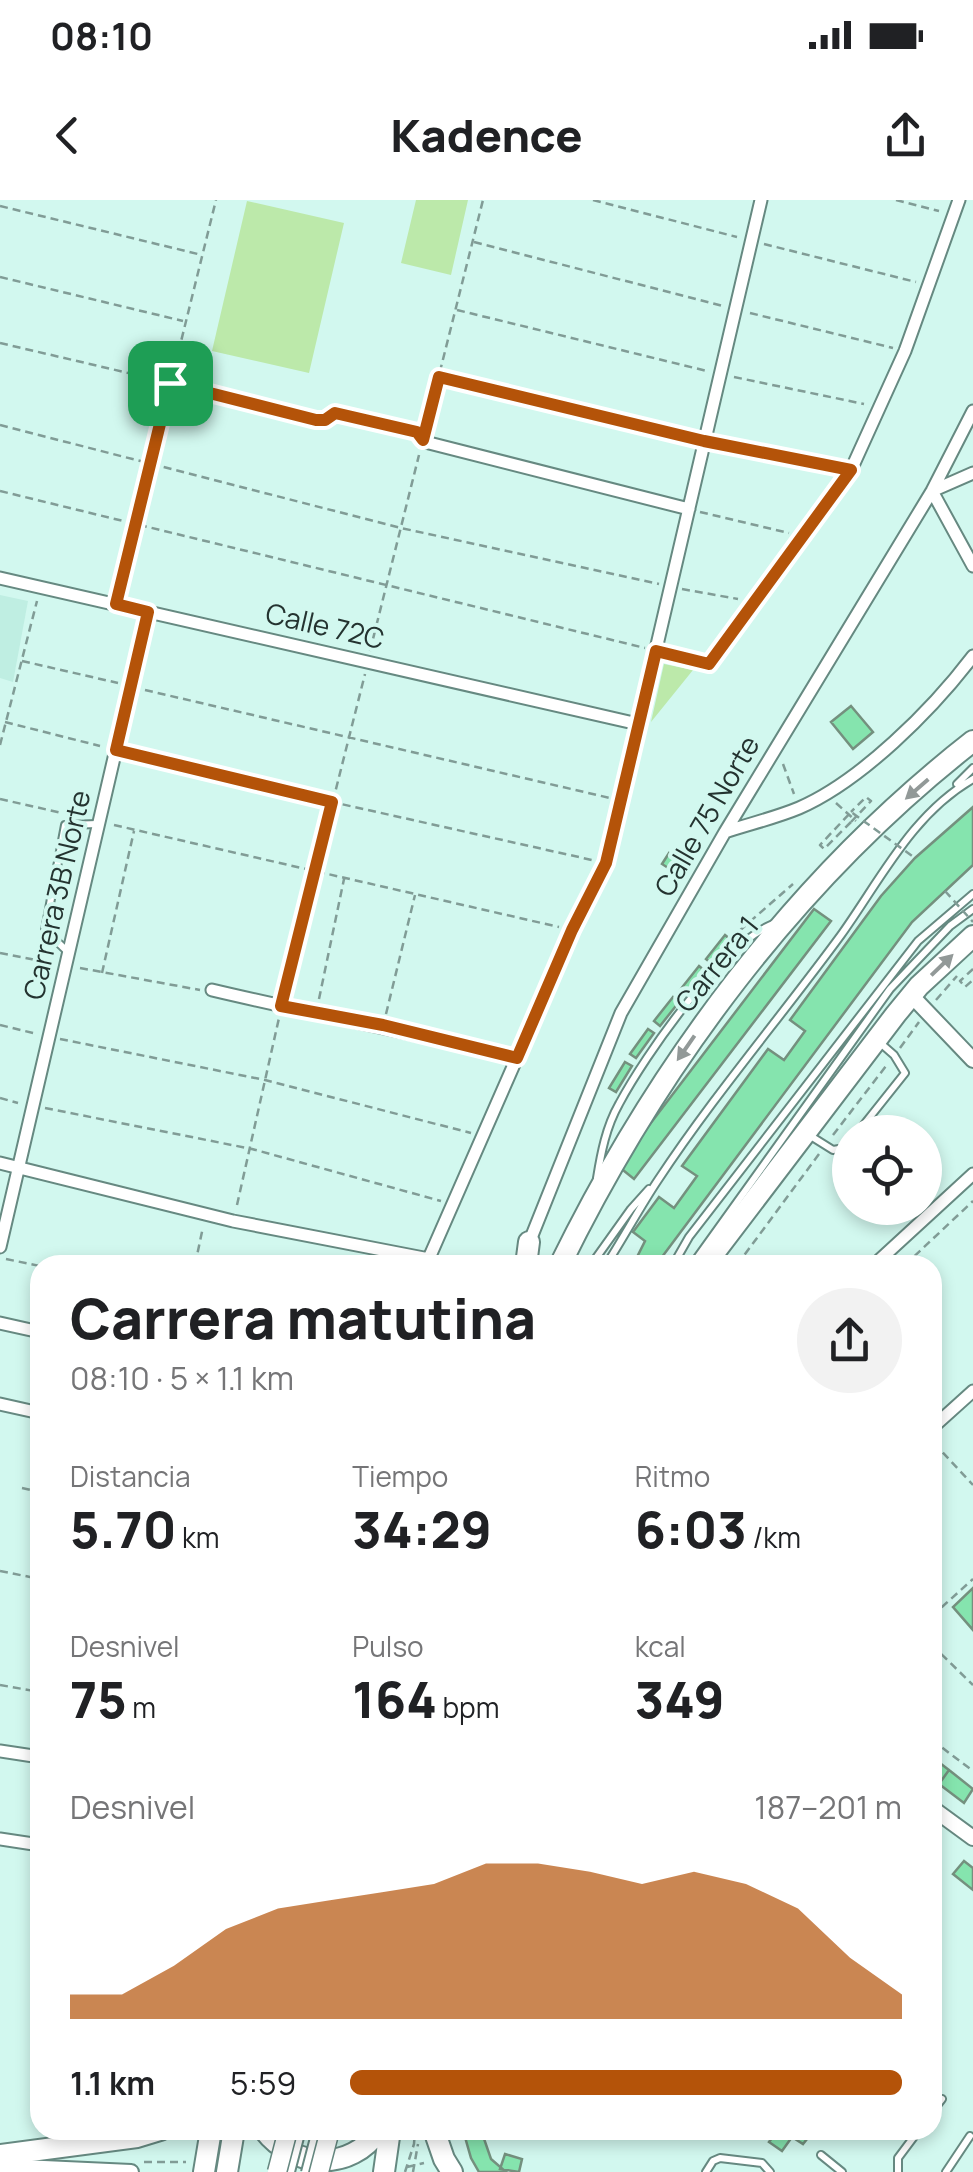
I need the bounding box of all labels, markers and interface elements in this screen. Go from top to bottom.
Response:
text: 08:10 [50,9,153,61]
text: Kadence [390,104,583,166]
icon: back [40,108,95,163]
icon: share [878,108,933,163]
pin [128,341,213,426]
icon: arrive [143,356,198,411]
street label: Calle 72C [262,593,388,657]
street label: Calle 75 Norte [645,728,767,903]
one-way arrow [905,777,930,799]
street label: Carrera 3B Norte [13,786,99,1003]
street label: Carrera 1 [666,907,767,1019]
one-way arrow [929,954,953,977]
one-way arrow [677,1035,696,1061]
map controls [832,1115,942,1225]
button: locate [832,1115,942,1225]
text: Carrera matutina [70,1280,536,1356]
button: share [797,1288,902,1393]
text: 08:10 · 5 × 1.1 km [70,1356,294,1400]
text: Distancia [70,1457,191,1495]
text: Tiempo [352,1457,448,1495]
text: Ritmo [635,1457,710,1495]
text: 5.70 [70,1495,176,1563]
text: 34:29 [352,1495,492,1563]
text: 6:03 [635,1495,747,1563]
text: km [176,1518,220,1556]
text: /km [747,1518,801,1556]
text: Desnivel [70,1627,180,1665]
text: Pulso [352,1627,424,1665]
text: kcal [635,1627,686,1665]
text: 75 [70,1665,127,1733]
text: 164 [352,1665,437,1733]
text: 349 [635,1665,725,1733]
text: m [127,1688,156,1726]
text: bpm [437,1688,499,1726]
text: Desnivel [70,1785,195,1829]
text: 187–201 m [754,1785,902,1829]
text: 1.1 km [70,2061,155,2105]
text: 5:59 [230,2061,296,2105]

